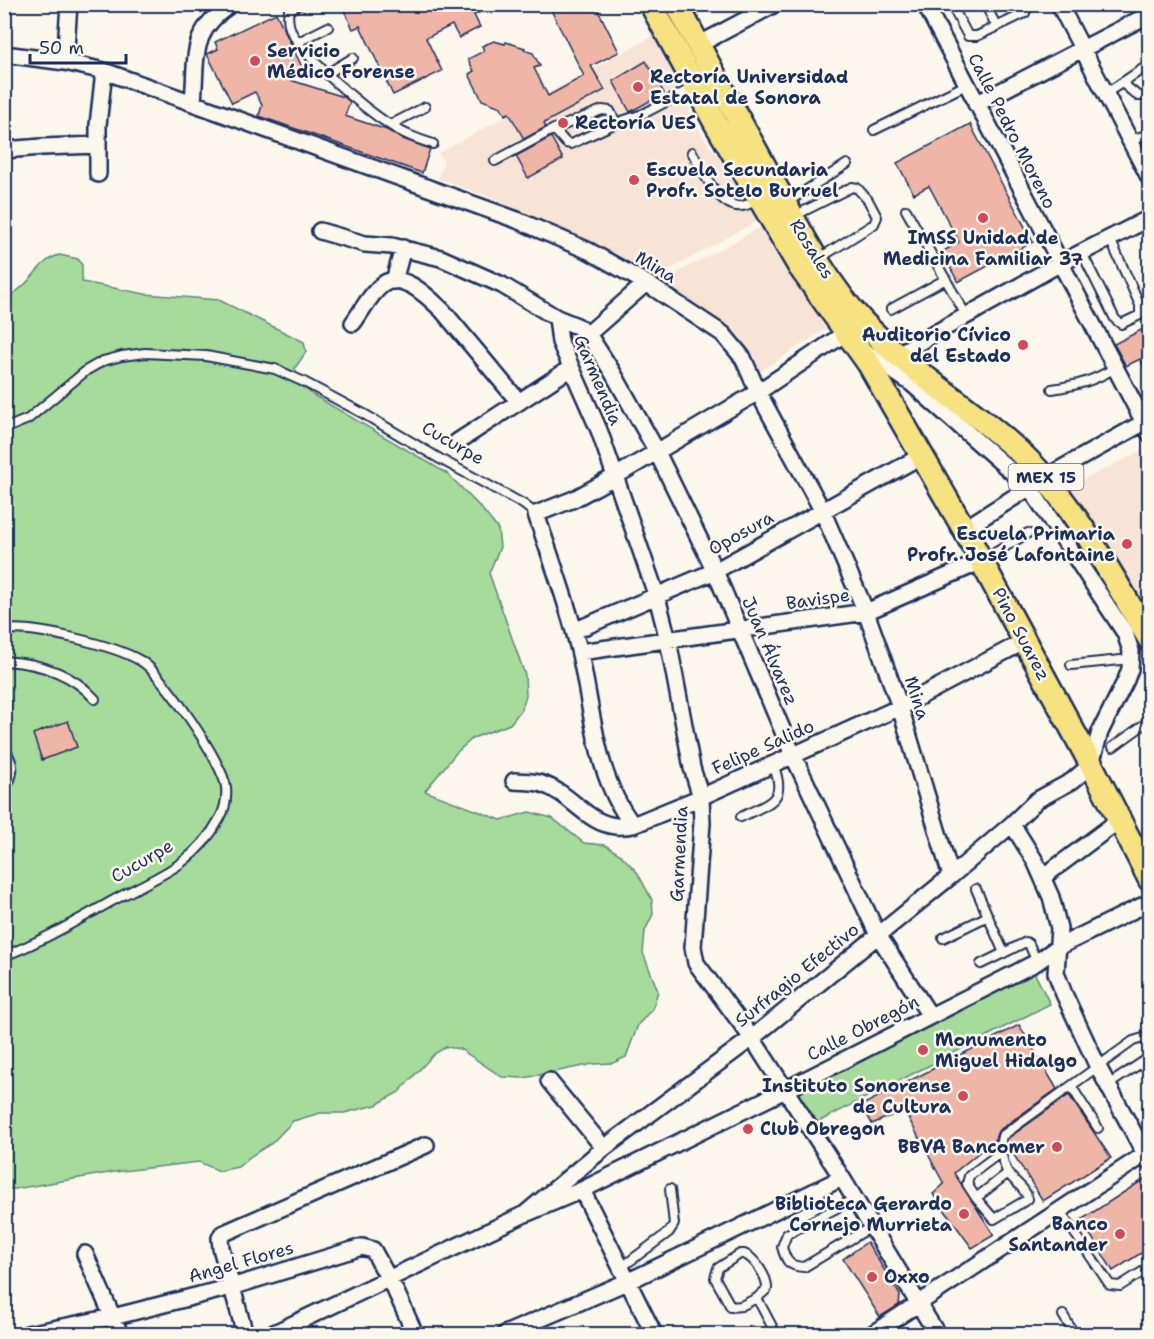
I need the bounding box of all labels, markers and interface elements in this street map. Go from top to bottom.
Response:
scale bar [30,27,126,65]
text: 50 m [39,36,84,60]
place label: Servicio Médico Forense [267,39,415,84]
street label: Calle Pedro Moreno [962,49,1062,213]
marker: Servicio Médico Forense [248,54,262,68]
place label: Rectoría Universidad Estatal de Sonora [650,65,848,110]
marker: Rectoría Universidad Estatal de Sonora [631,80,645,94]
place label: Rectoría UES [575,111,696,135]
marker: Rectoría UES [556,116,570,130]
place label: Escuela Secundaria Profr. Sotelo Burruel [646,158,838,203]
marker: Escuela Secundaria Profr. Sotelo Burruel [627,173,641,187]
marker: IMSS Unidad de Medicina Familiar 37 [976,211,990,225]
street label: Rosales [784,214,840,284]
place label: IMSS Unidad de Medicina Familiar 37 [883,226,1084,271]
street label: Mina [631,245,681,289]
place label: Auditorio Cívico del Estado [862,323,1011,368]
street label: Garmendia [568,331,628,429]
marker: Auditorio Cívico del Estado [1016,338,1030,352]
street label: Cucurpe [418,416,488,470]
road number: MEX 15 [1008,464,1084,490]
street label: Oposura [704,505,778,561]
place label: Escuela Primaria Profr. José Lafontaine [907,522,1116,567]
marker: Escuela Primaria Profr. José Lafontaine [1120,537,1134,551]
street label: Bavispe [785,583,851,615]
street label: Pino Suarez [986,583,1056,685]
street label: Juan Álvarez [736,593,804,709]
street label: Mina [899,673,935,723]
street label: Felipe Salido [708,714,818,780]
street label: Garmendia [664,805,694,903]
street label: Cucurpe [107,834,177,888]
street label: Surfragio Efectivo [730,917,864,1033]
street label: Calle Obregón [803,989,923,1067]
place label: Monumento Miguel Hidalgo [935,1028,1077,1073]
marker: Monumento Miguel Hidalgo [916,1043,930,1057]
place label: Instituto Sonorense de Cultura [762,1074,952,1119]
marker: Instituto Sonorense de Cultura [956,1089,970,1103]
place label: Club Obregon [760,1117,885,1141]
marker: Club Obregon [741,1122,755,1136]
place label: BBVA Bancomer [898,1135,1045,1159]
marker: BBVA Bancomer [1050,1140,1064,1154]
place label: Biblioteca Gerardo Cornejo Murrieta [775,1192,953,1237]
marker: Biblioteca Gerardo Cornejo Murrieta [957,1207,971,1221]
place label: Banco Santander [1009,1212,1108,1257]
marker: Banco Santander [1113,1227,1127,1241]
street label: Angel Flores [186,1236,296,1288]
place label: Oxxo [884,1265,930,1289]
marker: Oxxo [865,1270,879,1284]

